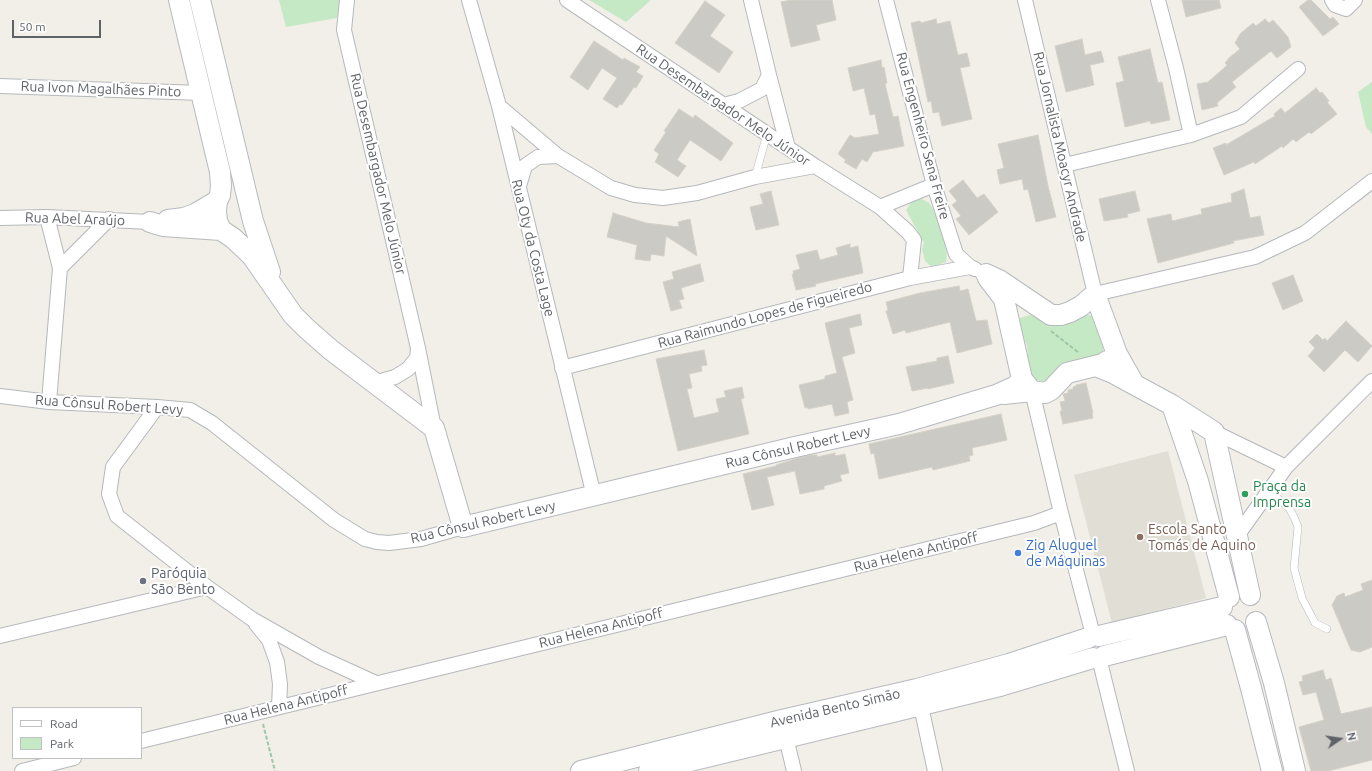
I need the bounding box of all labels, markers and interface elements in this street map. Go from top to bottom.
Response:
scale bar [14,12,103,38]
text: 50 m [19,20,46,33]
street label: Rua Desembargador Melo Júnior [633,40,813,170]
street label: Rua Engenheiro Sena Freire [893,50,953,222]
street label: Rua Jornalista Moacyr Andrade [1030,50,1090,244]
street label: Rua Desembargador Melo Júnior [347,72,409,276]
street label: Rua Ivon Magalhães Pinto [20,78,182,100]
street label: Rua Oty da Costa Lage [508,178,558,318]
street label: Rua Abel Araújo [25,209,125,229]
street label: Rua Raimundo Lopes de Figueiredo [656,278,874,352]
street label: Rua Cônsul Robert Levy [34,391,184,419]
street label: Rua Cônsul Robert Levy [724,422,872,472]
place label: Praça da Imprensa [1253,478,1311,510]
marker: Praça da Imprensa [1240,489,1250,499]
street label: Rua Cônsul Robert Levy [409,497,557,547]
place label: Escola Santo Tomás de Aquino [1148,521,1256,554]
street label: Rua Helena Antipoff [852,528,980,576]
marker: Escola Santo Tomás de Aquino [1135,532,1145,542]
place label: Zig Aluguel de Máquinas [1026,537,1105,570]
marker: Zig Aluguel de Máquinas [1013,548,1023,558]
place label: Paróquia São Bento [151,565,215,598]
marker: Paróquia São Bento [138,576,148,586]
street label: Rua Helena Antipoff [537,604,665,652]
street label: Rua Helena Antipoff [222,681,350,729]
street label: Avenida Bento Simão [768,685,902,731]
legend [12,707,142,759]
text: Road [50,717,78,730]
north arrow [1320,719,1360,759]
text: N [1345,731,1358,742]
text: Park [50,737,74,750]

